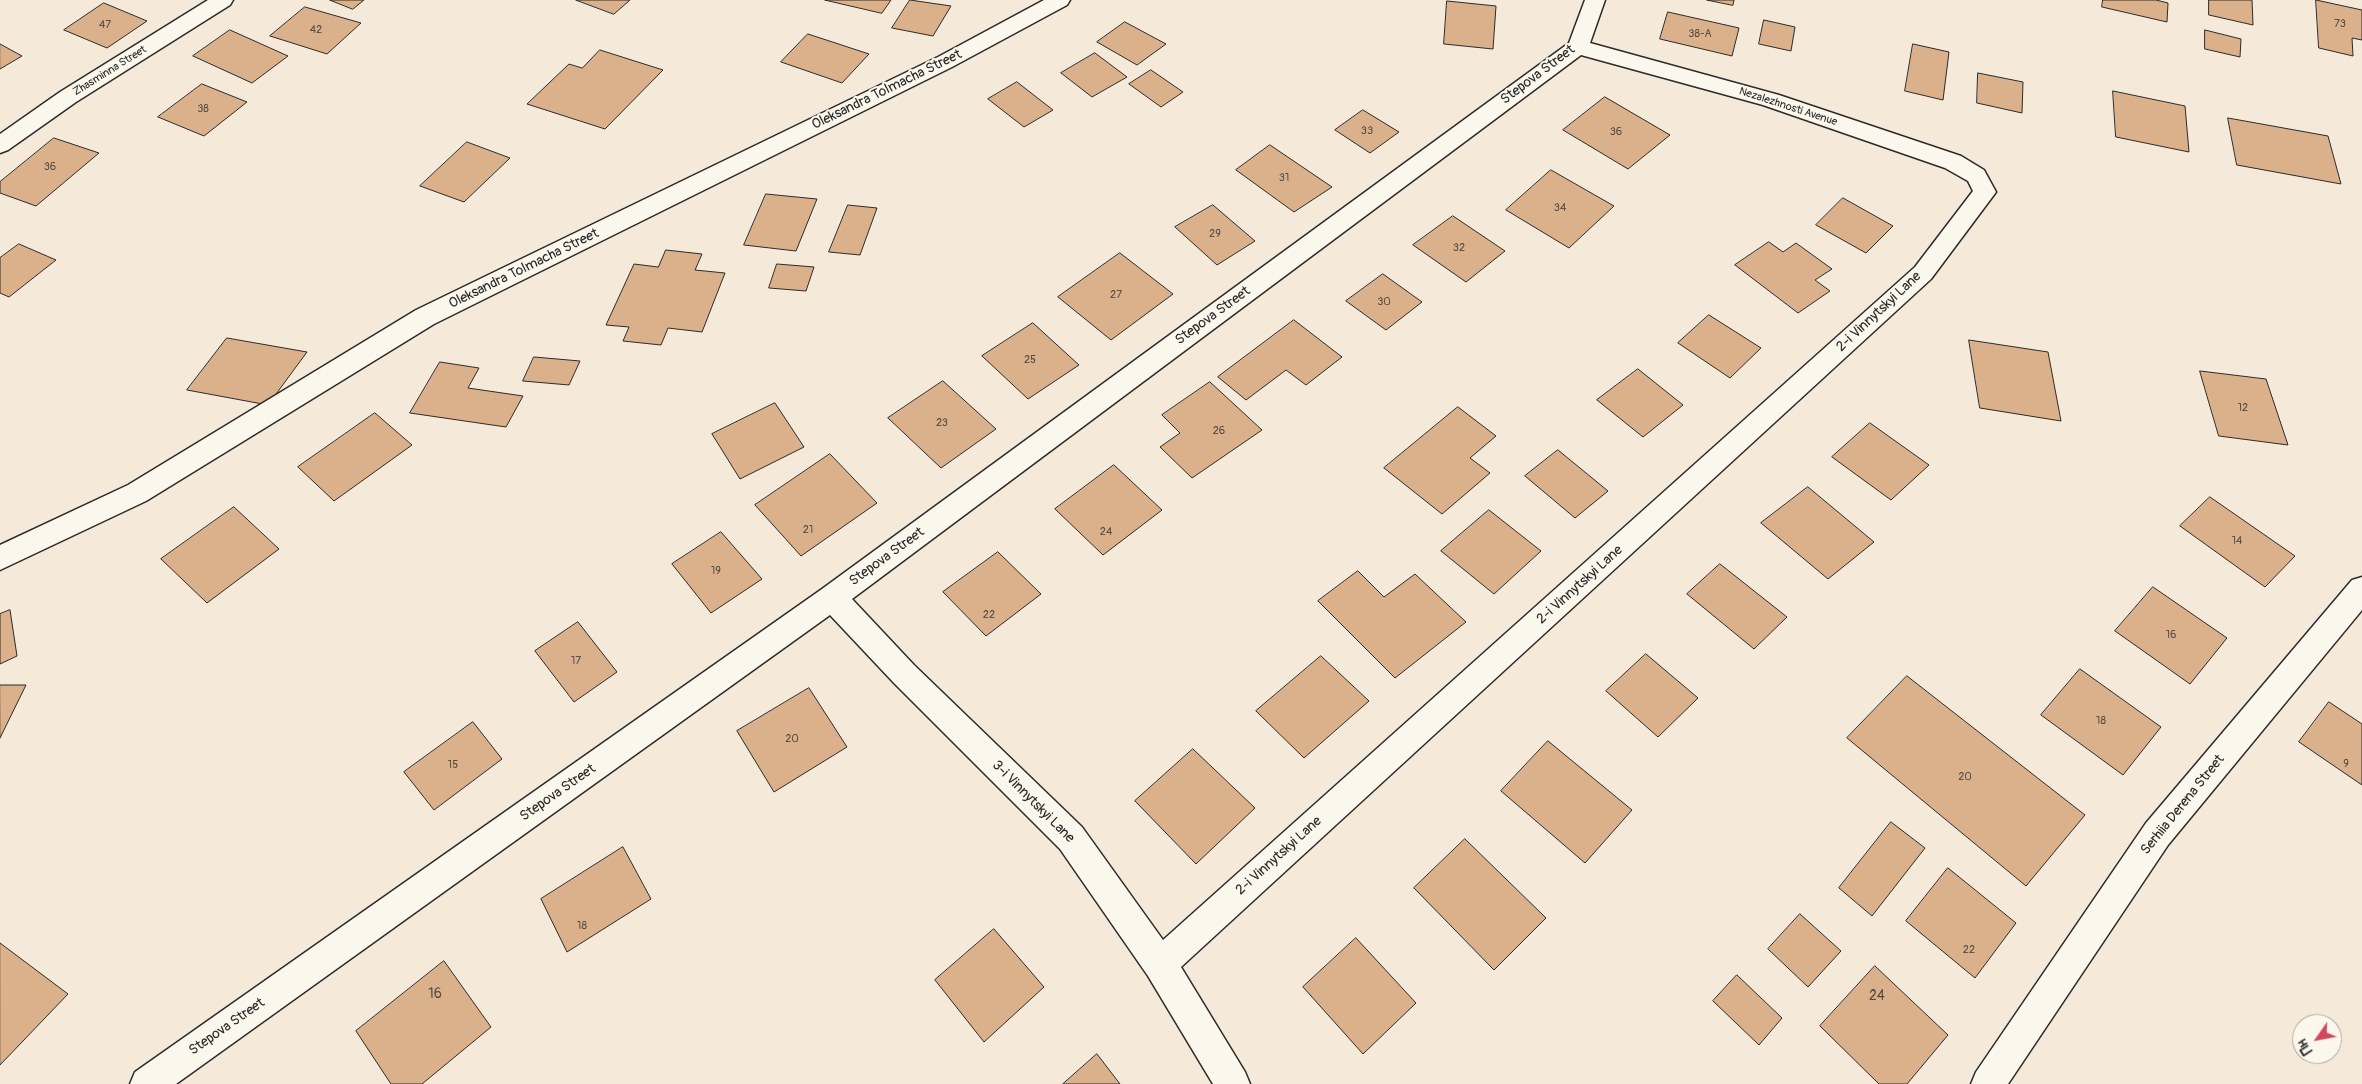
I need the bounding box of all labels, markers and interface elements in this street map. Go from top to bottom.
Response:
house number: 73 [2334,17,2346,31]
house number: 47 [99,18,111,32]
house number: 42 [310,23,322,37]
house number: 38-А [1688,27,1712,41]
street label: Stepova Street [1498,42,1578,108]
street label: Zhasminna Street [71,43,149,99]
street label: Oleksandra Tolmacha Street [809,46,965,134]
street label: Nezalezhnosti Avenue [1737,85,1839,129]
house number: 38 [197,102,209,116]
house number: 33 [1361,124,1373,138]
house number: 36 [1610,125,1622,139]
house number: 36 [44,160,56,174]
house number: 31 [1279,171,1289,185]
house number: 34 [1554,201,1566,215]
street label: Oleksandra Tolmacha Street [446,225,602,313]
house number: 29 [1209,227,1221,241]
house number: 32 [1453,241,1465,255]
street label: 2-i Vinnytskyi Lane [1833,268,1925,356]
street label: Stepova Street [1172,283,1254,349]
house number: 27 [1110,288,1122,302]
house number: 30 [1377,295,1391,309]
house number: 25 [1024,353,1036,367]
house number: 12 [2238,401,2248,415]
house number: 23 [936,416,948,430]
house number: 26 [1213,424,1225,438]
house number: 21 [803,523,813,537]
street label: Stepova Street [846,524,928,590]
house number: 24 [1100,525,1112,539]
house number: 14 [2232,534,2242,548]
street label: 2-i Vinnytskyi Lane [1534,542,1626,628]
house number: 19 [711,564,721,578]
house number: 22 [983,608,995,622]
house number: 16 [2166,628,2176,642]
house number: 17 [571,654,581,668]
house number: 18 [2096,714,2106,728]
house number: 20 [785,732,799,746]
street label: Serhiia Derena Street [2138,752,2228,858]
street label: 3-i Vinnytskyi Lane [988,757,1078,847]
house number: 9 [2343,757,2349,771]
house number: 15 [448,758,458,772]
street label: Stepova Street [517,761,599,825]
house number: 20 [1958,770,1972,784]
street label: 2-i Vinnytskyi Lane [1233,813,1325,899]
house number: 18 [577,919,587,933]
house number: 22 [1963,943,1975,957]
house number: 16 [428,986,442,1002]
house number: 24 [1869,988,1885,1004]
street label: Stepova Street [186,995,268,1059]
north arrow [2292,1014,2342,1064]
text: Пн [2294,1036,2316,1058]

